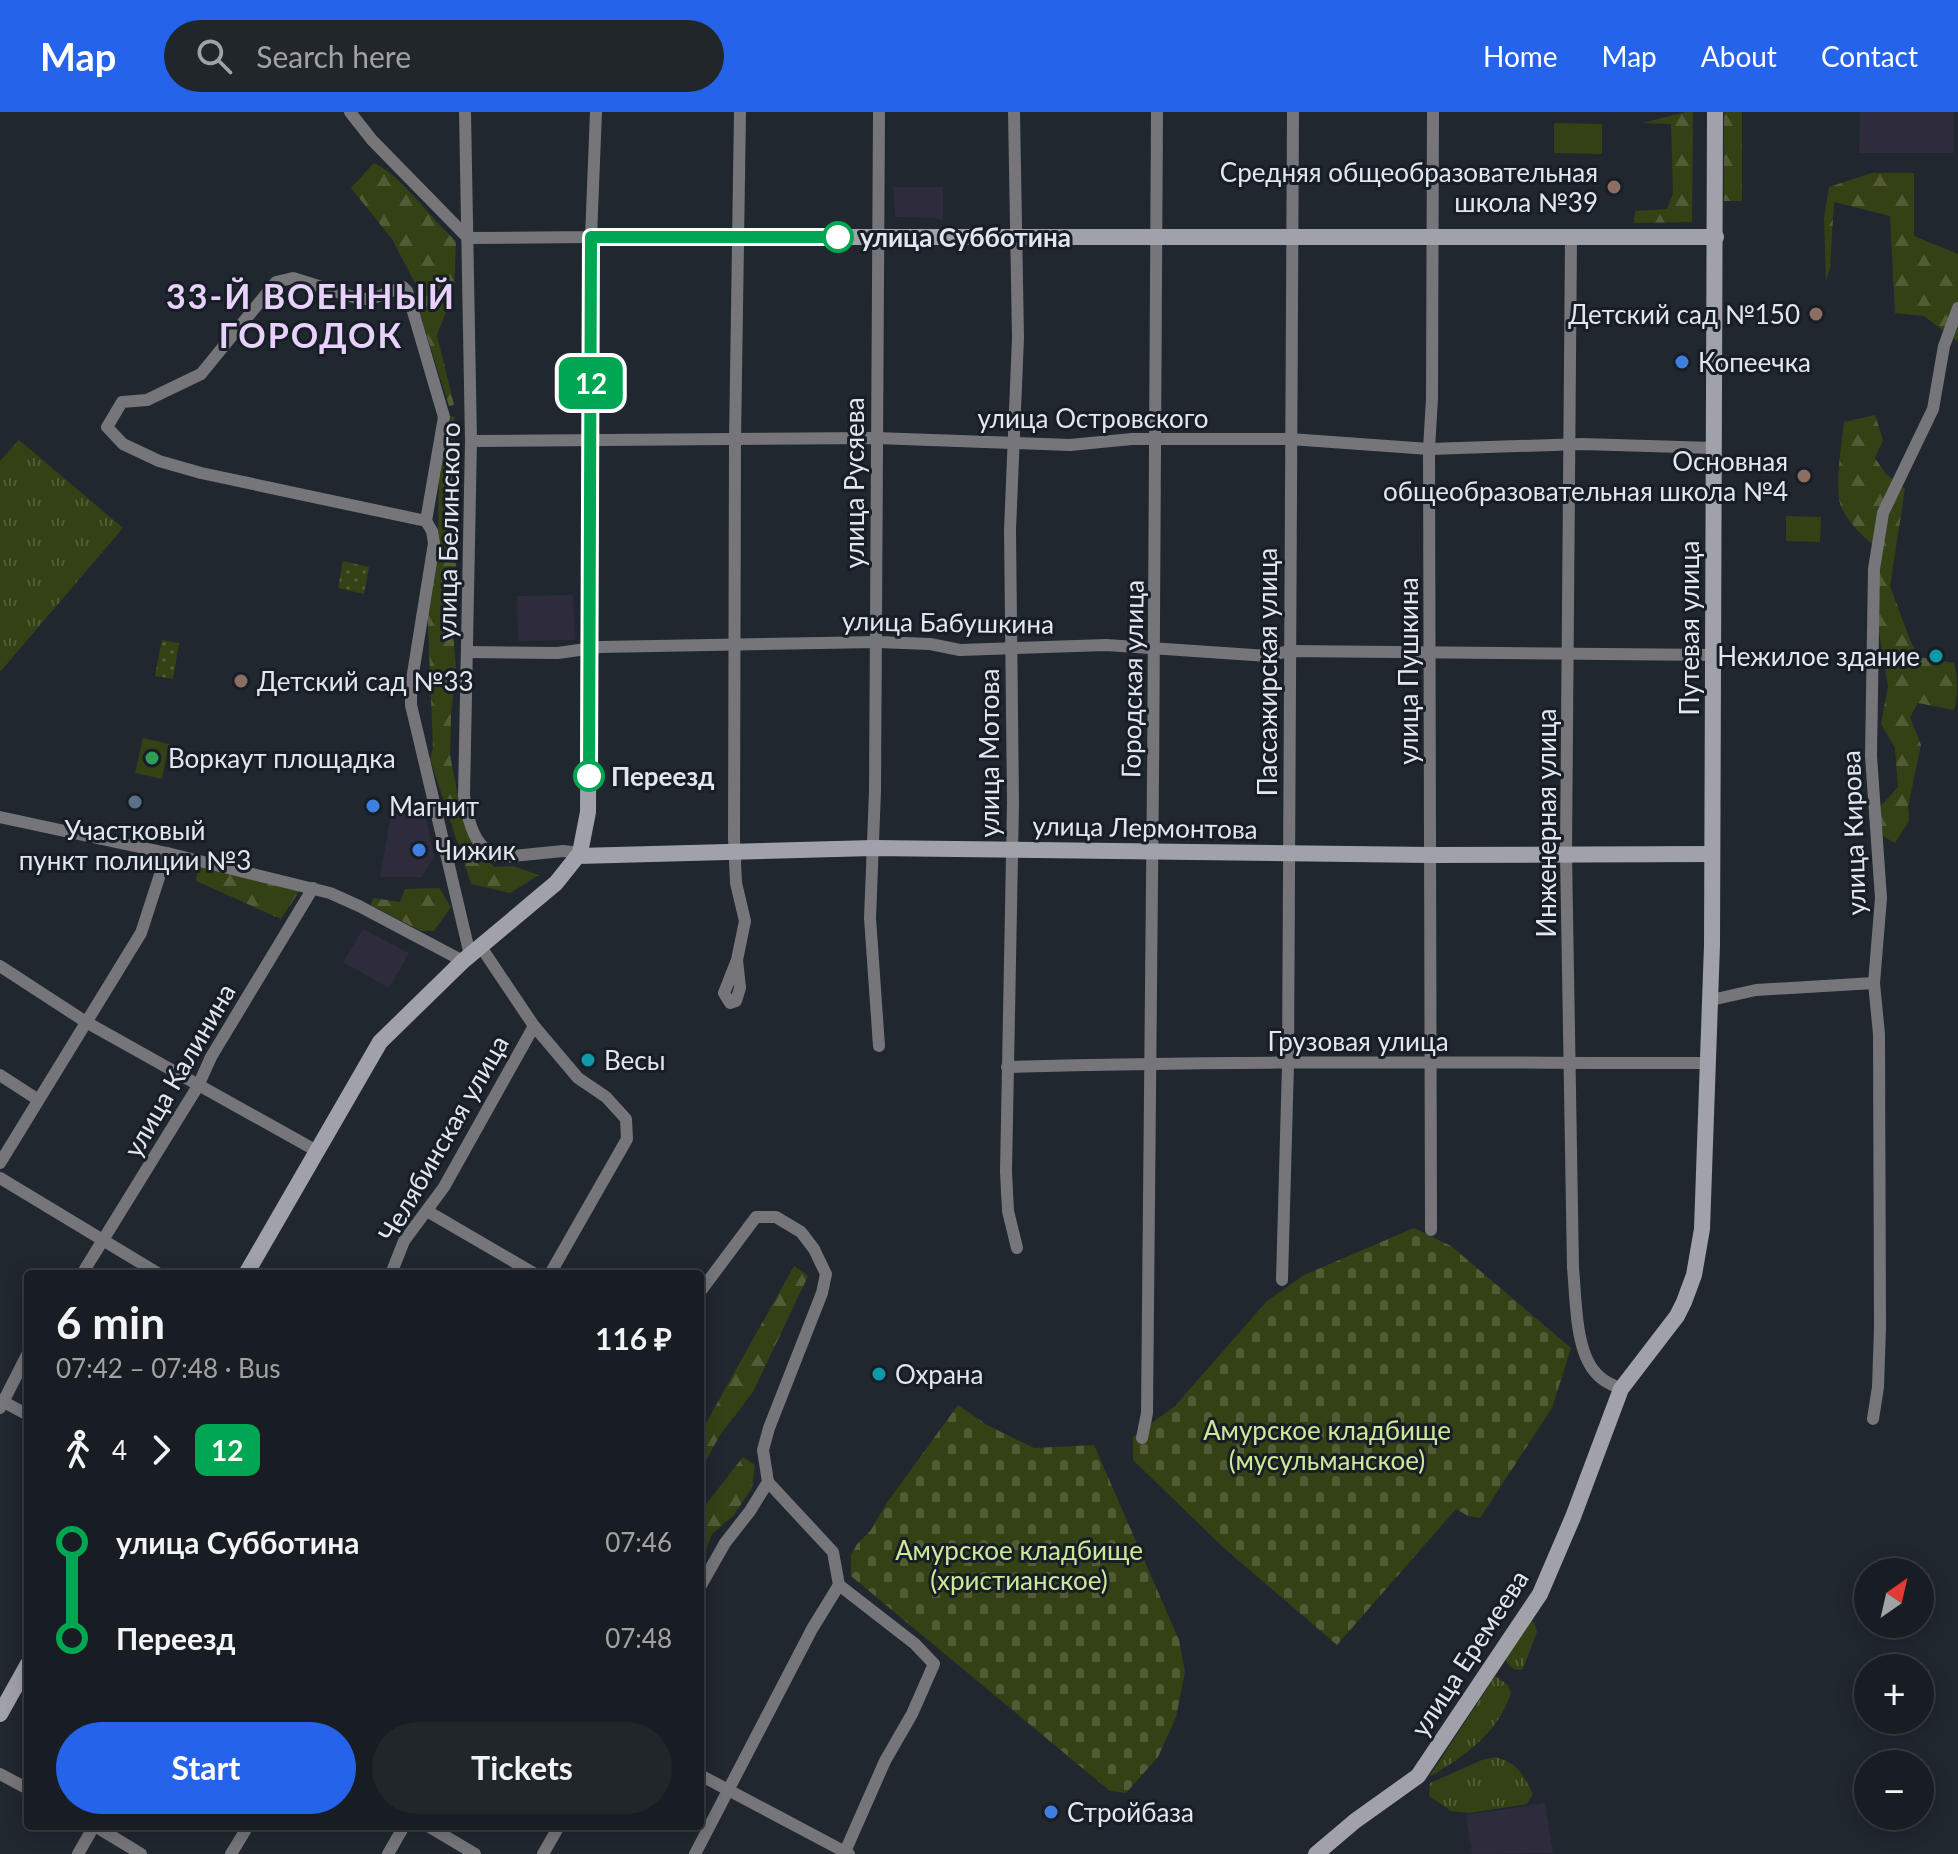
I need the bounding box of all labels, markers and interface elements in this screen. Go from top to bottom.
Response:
search box [164,20,724,92]
text: Map [40,33,116,79]
icon: search [192,34,236,78]
text: Search here [256,38,411,74]
text: Home [1483,39,1558,73]
text: Map [1602,39,1657,73]
text: About [1701,39,1777,73]
text: Contact [1821,39,1918,73]
place label: Средняя общеобразовательная школа №39 [1220,156,1598,218]
marker: Средняя общеобразовательная школа №39 [1605,178,1623,196]
place label: улица Субботина [860,221,1071,253]
marker: улица Субботина [823,222,853,252]
district label: 33-Й ВОЕННЫЙ ГОРОДОК [166,275,456,355]
place label: Детский сад №150 [1568,298,1800,330]
marker: Детский сад №150 [1807,305,1825,323]
place label: Копеечка [1698,346,1811,378]
marker: Копеечка [1673,353,1691,371]
line badge: 12 [555,357,627,409]
text: 12 [575,366,607,400]
street label: улица Русяева [838,397,870,569]
street label: улица Островского [977,402,1209,434]
street label: улица Белинского [430,422,466,640]
place label: Основная общеобразовательная школа №4 [1383,445,1788,507]
marker: Основная общеобразовательная школа №4 [1795,467,1813,485]
street label: Путевая улица [1673,541,1705,715]
street label: Пассажирская улица [1251,548,1283,796]
street label: улица Пушкина [1392,577,1424,765]
street label: Городская улица [1114,580,1150,778]
street label: улица Бабушкина [842,604,1054,640]
place label: Нежилое здание [1717,640,1920,672]
marker: Нежилое здание [1927,647,1945,665]
place label: Детский сад №33 [257,665,474,697]
street label: улица Мотова [973,669,1005,837]
marker: Детский сад №33 [232,672,250,690]
street label: Инженерная улица [1530,709,1562,937]
place label: Воркаут площадка [168,742,396,774]
marker: Воркаут площадка [143,749,161,767]
street label: улица Кирова [1834,750,1872,916]
place label: Переезд [611,760,715,792]
marker: Переезд [574,761,604,791]
place label: Магнит [389,790,479,822]
marker: Участковый пункт полиции №3 [126,793,144,811]
marker: Магнит [364,797,382,815]
street label: улица Лермонтова [1032,809,1258,845]
place label: Участковый пункт полиции №3 [19,814,251,876]
place label: Чижик [435,834,516,866]
marker: Чижик [410,841,428,859]
street label: улица Калинина [116,977,242,1163]
street label: Грузовая улица [1267,1025,1449,1057]
street label: Челябинская улица [371,1029,515,1247]
place label: Весы [604,1044,666,1076]
marker: Весы [579,1051,597,1069]
text: 6 min [56,1296,165,1348]
text: 116 ₽ [595,1320,672,1356]
text: 07:42 – 07:48 · Bus [56,1352,280,1384]
place label: Охрана [895,1358,983,1390]
marker: Охрана [870,1365,888,1383]
park label: Амурское кладбище (мусульманское) [1203,1414,1451,1476]
icon: walk [56,1428,100,1472]
icon: forward [139,1428,183,1472]
text: 12 [211,1433,244,1467]
text: 4 [112,1434,127,1466]
text: улица Субботина [116,1524,359,1560]
text: 07:46 [605,1526,672,1558]
park label: Амурское кладбище (христианское) [895,1534,1143,1596]
north arrow [1854,1558,1934,1638]
map controls [1854,1558,1934,1830]
street label: улица Еремеева [1403,1564,1535,1742]
text: Переезд [116,1620,235,1656]
text: 07:48 [605,1622,672,1654]
button: + [1854,1654,1934,1734]
button: Start [56,1722,356,1814]
button: Tickets [372,1722,672,1814]
button: − [1854,1750,1934,1830]
place label: Стройбаза [1067,1796,1194,1828]
marker: Стройбаза [1042,1803,1060,1821]

